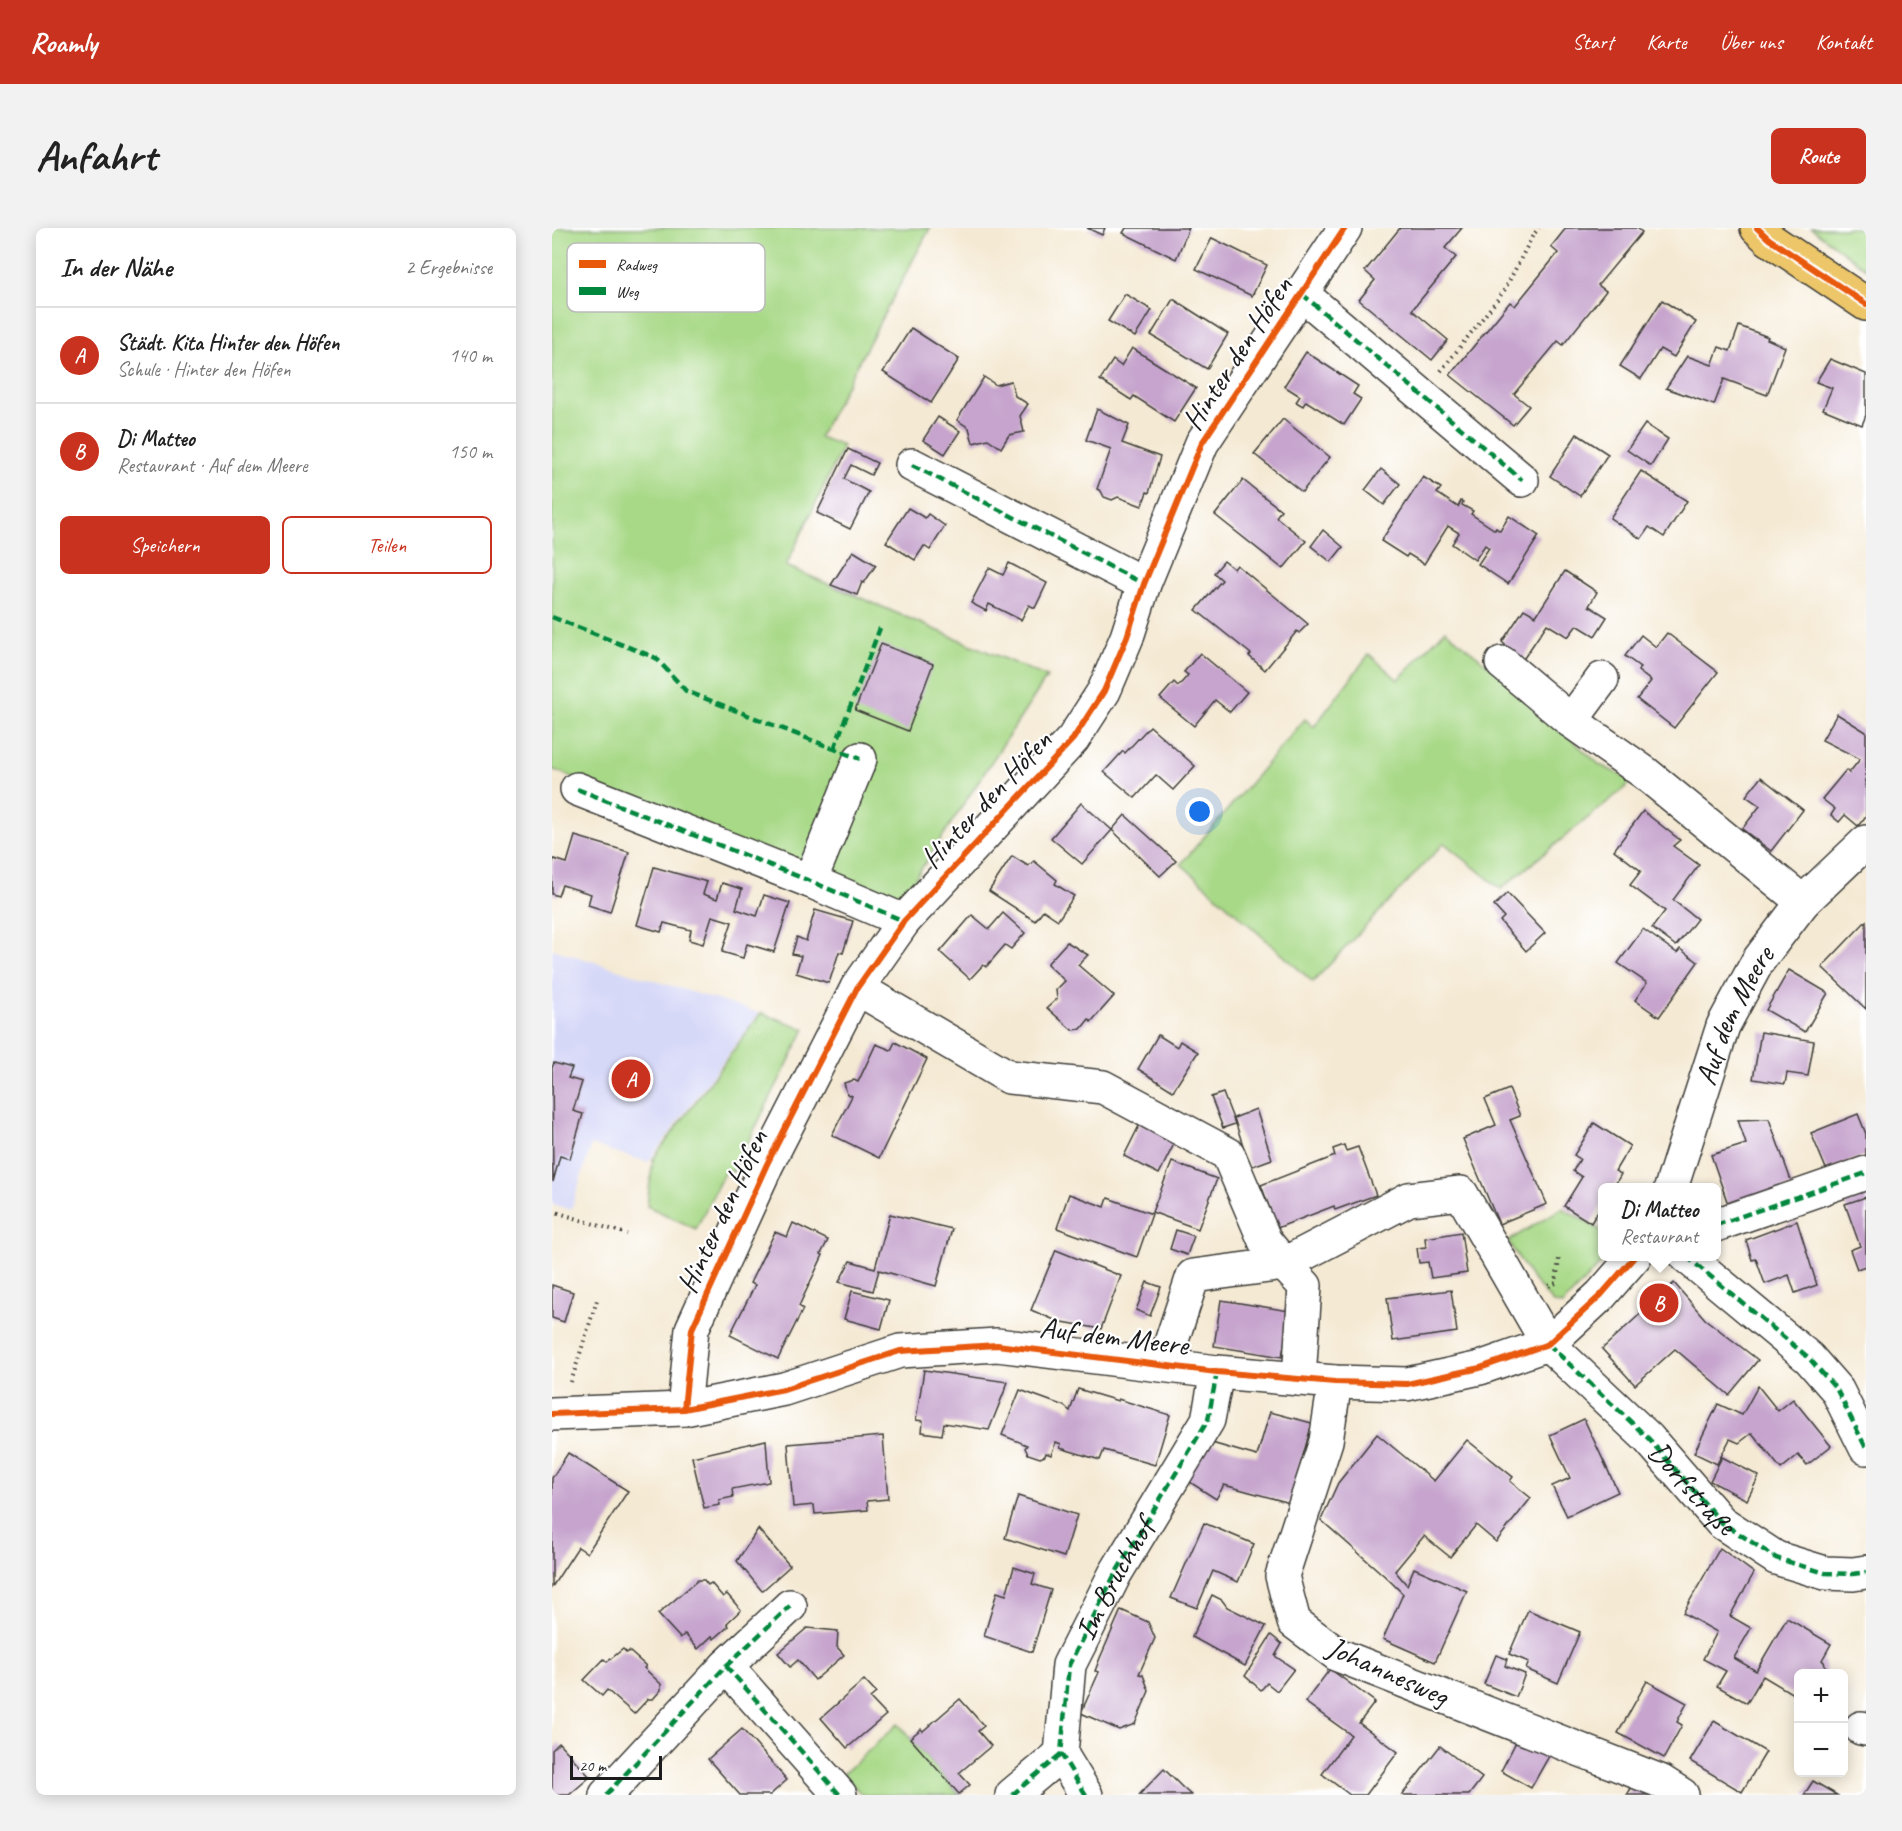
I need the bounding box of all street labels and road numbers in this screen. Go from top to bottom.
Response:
street label: Hinter den Höfen [1173,269,1301,437]
street label: Hinter den Höfen [912,721,1060,876]
street label: Auf dem Meere [1686,936,1783,1090]
street label: Hinter den Höfen [668,1123,777,1299]
street label: Auf dem Meere [1038,1308,1193,1364]
street label: Dorfstraße [1641,1434,1743,1546]
street label: Im Bruchhof [1066,1506,1166,1646]
street label: Johannesweg [1320,1627,1456,1715]

